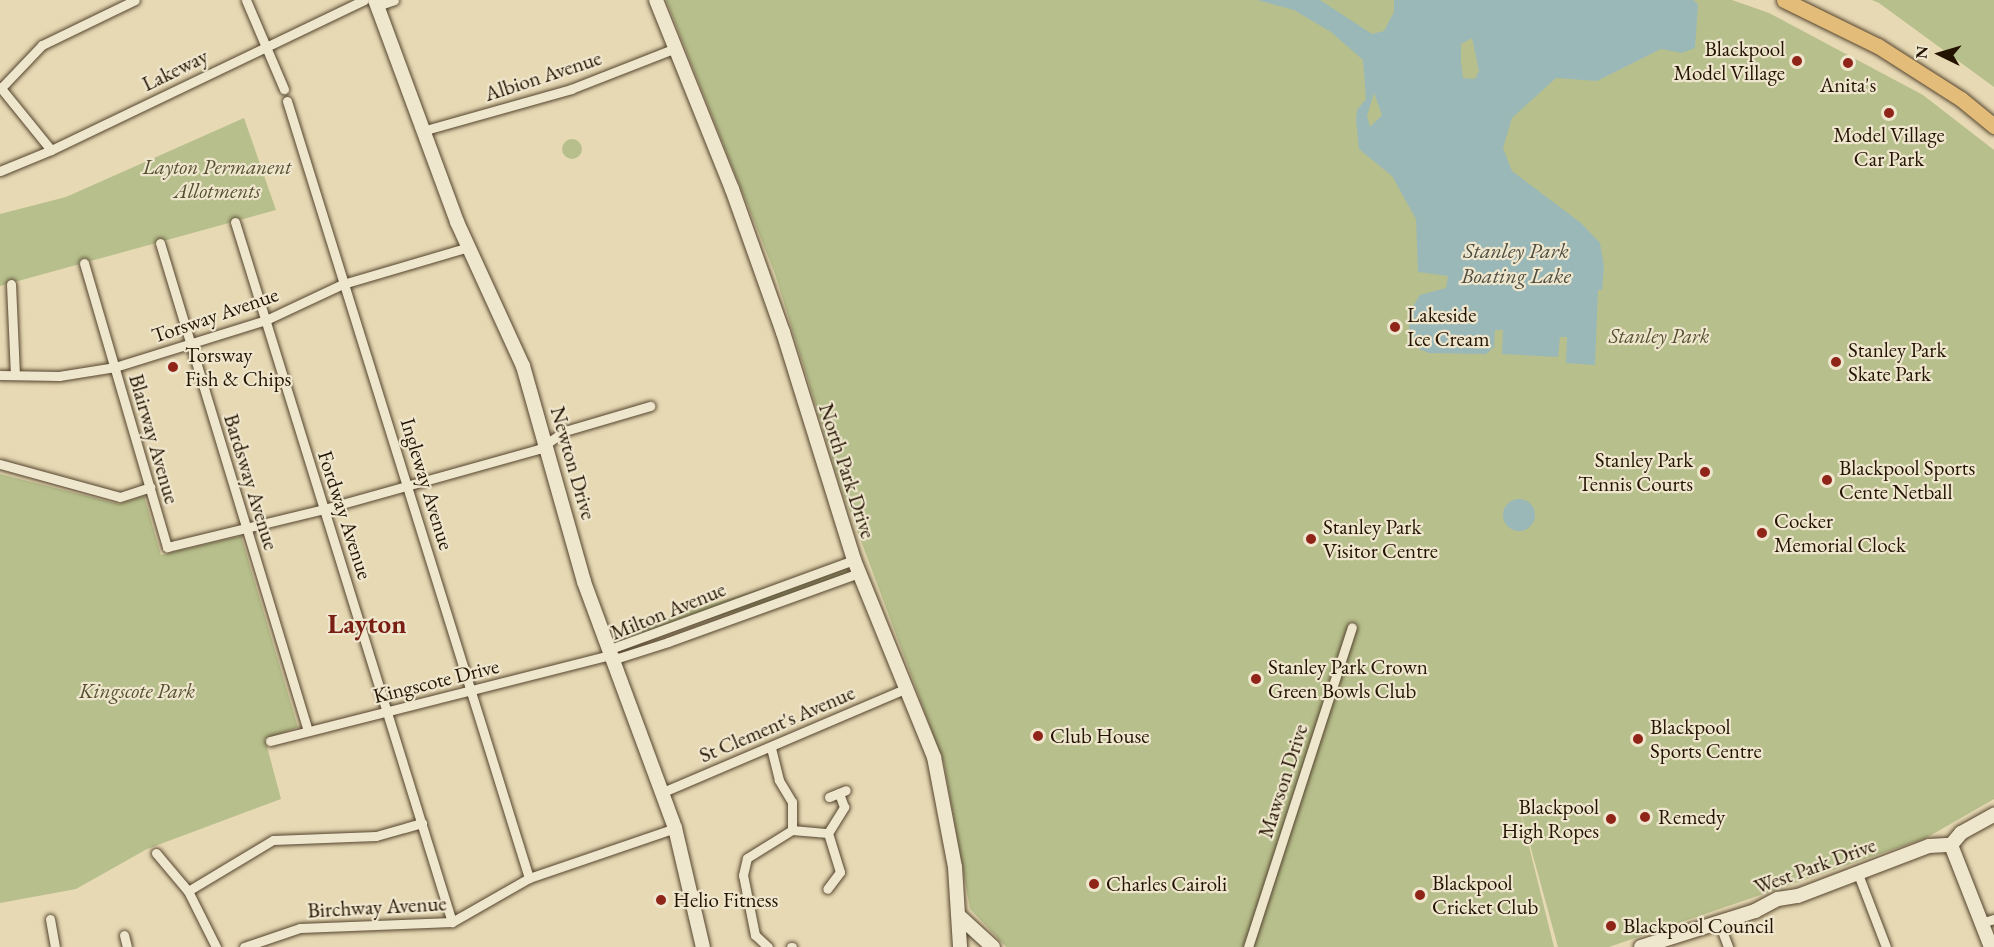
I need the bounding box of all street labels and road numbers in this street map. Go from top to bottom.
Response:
street label: Lakeway [138,43,212,97]
street label: Albion Avenue [481,45,605,107]
street label: Torsway Avenue [149,282,281,348]
street label: Blairway Avenue [123,371,185,507]
street label: North Park Drive [813,400,881,542]
street label: Newton Drive [545,404,601,522]
street label: Bardsway Avenue [218,411,284,553]
street label: Ingleway Avenue [395,415,459,553]
street label: Fordway Avenue [312,447,378,583]
street label: Milton Avenue [607,577,729,645]
street label: Kingscote Drive [370,653,502,709]
street label: St Clement's Avenue [696,680,858,768]
street label: Mawson Drive [1253,721,1313,841]
street label: West Park Drive [1751,832,1879,900]
street label: Birchway Avenue [307,891,447,923]

